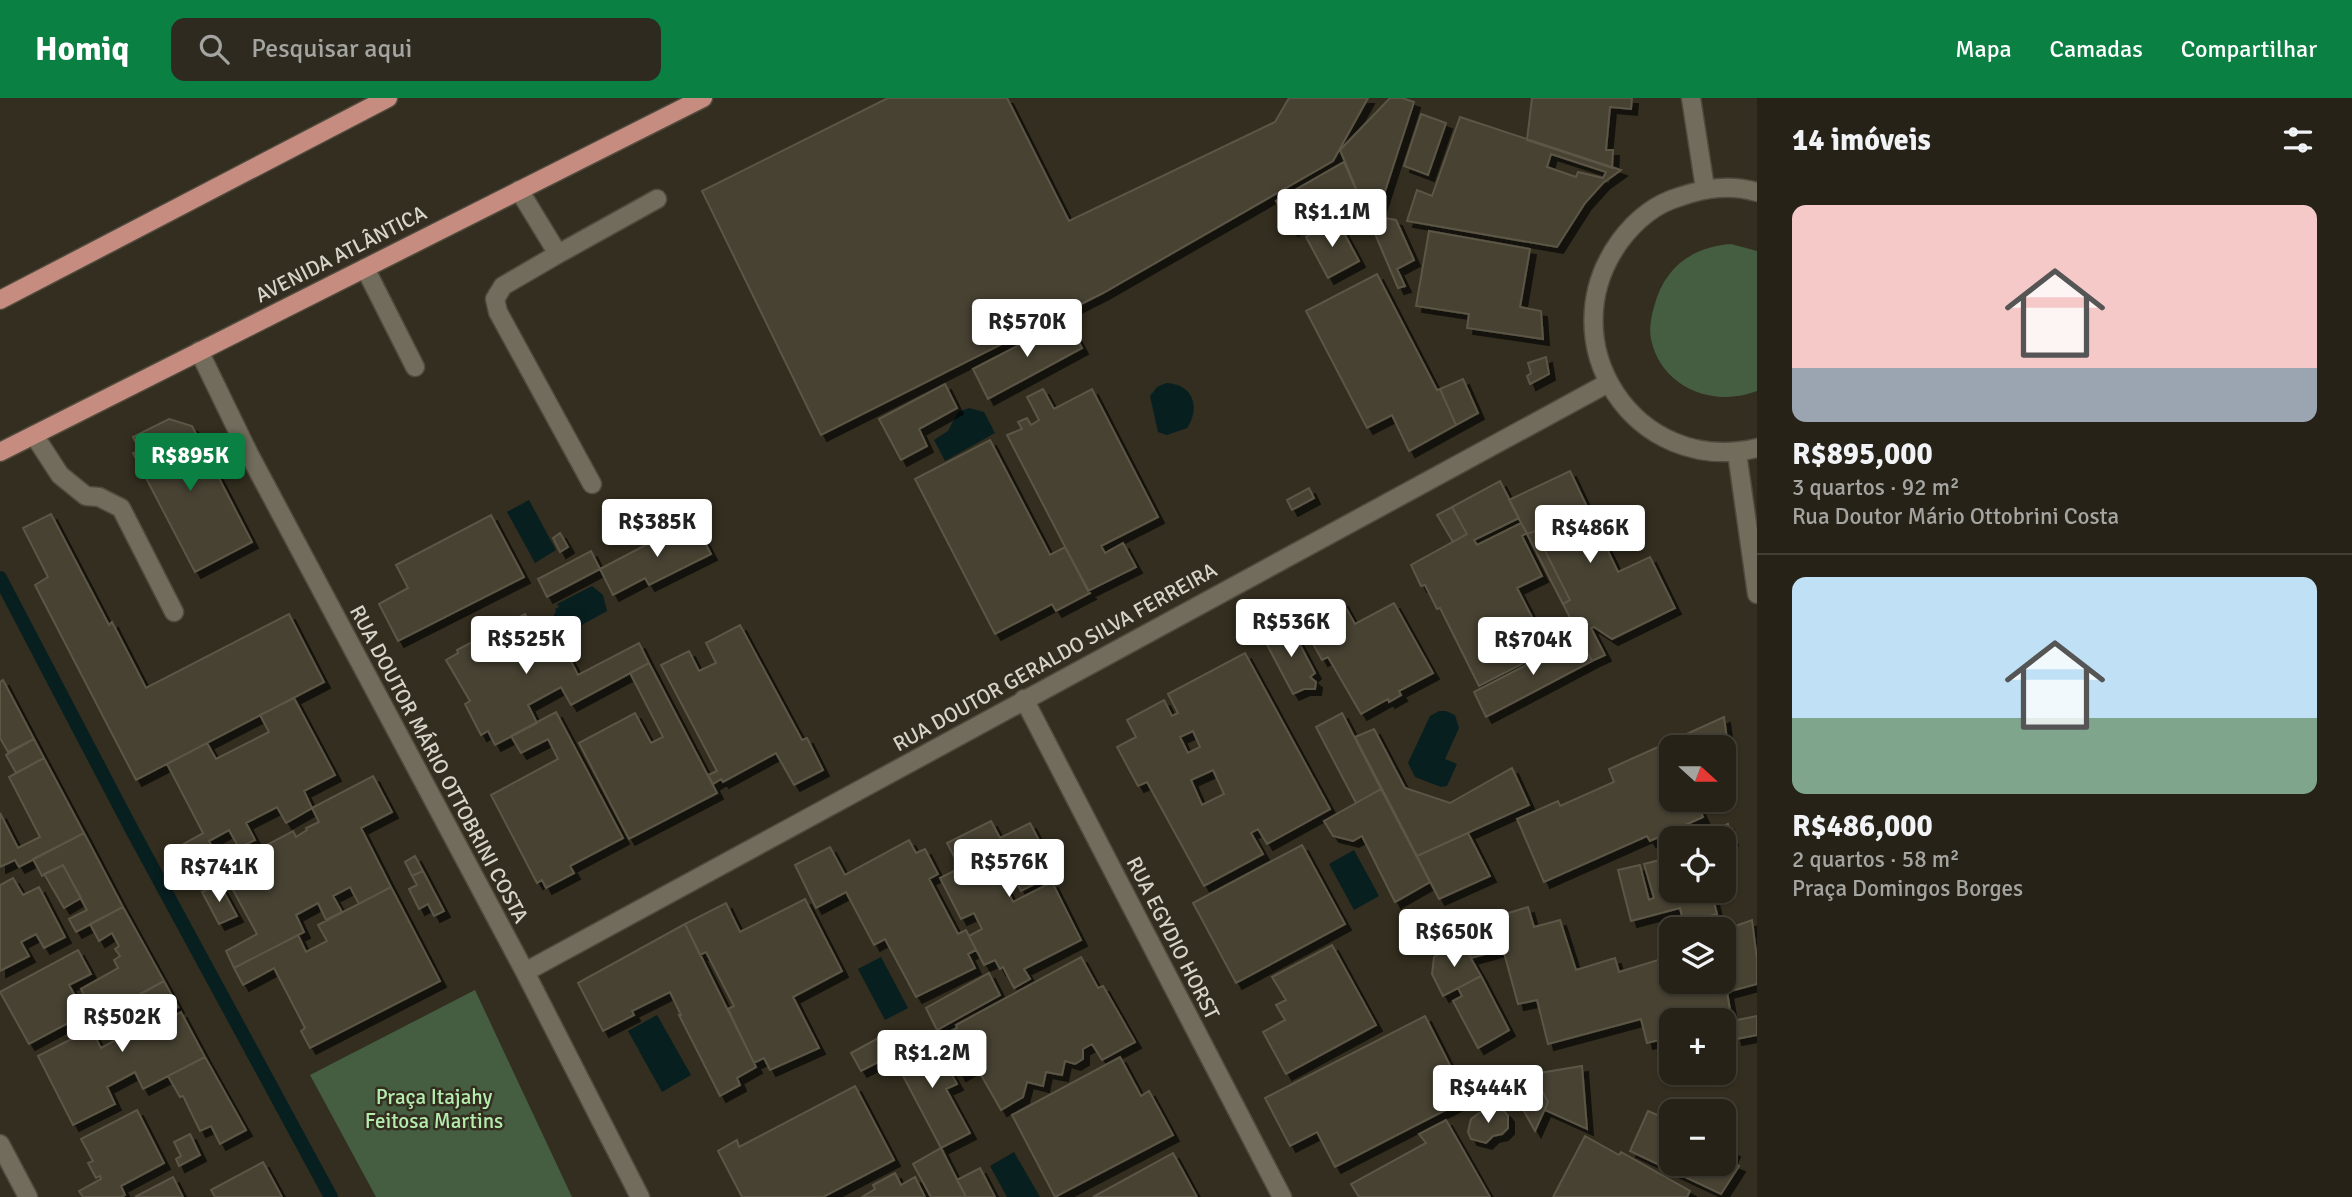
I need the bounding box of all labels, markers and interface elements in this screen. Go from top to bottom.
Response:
search box [171,18,661,81]
text: Homiq [35,29,129,70]
icon: search [195,30,233,68]
text: Pesquisar aqui [251,33,412,65]
text: Mapa [1955,34,2012,64]
text: Camadas [2050,34,2143,64]
text: Compartilhar [2181,34,2317,64]
icon: filters [2279,121,2317,159]
text: 14 imóveis [1792,122,1931,159]
pin: R$1.1M [1275,190,1389,249]
text: R$1.1M [1293,197,1371,226]
street label: AVENIDA ATLÂNTICA [251,200,431,308]
icon: home [1992,250,2118,376]
pin: R$570K [970,300,1084,359]
text: R$570K [988,307,1066,336]
pin: R$895K [133,434,247,493]
text: R$895,000 [1792,436,1933,473]
text: R$895K [151,441,229,470]
text: 3 quartos · 92 m² [1792,473,1960,502]
pin: R$385K [600,500,714,559]
text: Rua Doutor Mário Ottobrini Costa [1792,502,2119,531]
pin: R$486K [1533,505,1647,565]
text: R$385K [618,507,696,536]
text: R$486K [1551,513,1629,542]
street label: RUA DOUTOR GERALDO SILVA FERREIRA [889,557,1222,757]
pin: R$536K [1234,600,1348,659]
street label: RUA DOUTOR MÁRIO OTTOBRINI COSTA [344,601,534,928]
text: R$536K [1252,607,1330,636]
pin: R$525K [469,616,583,676]
pin: R$704K [1476,618,1590,677]
icon: home [1992,622,2118,748]
text: R$525K [487,624,565,653]
text: R$704K [1494,625,1572,654]
north arrow [1659,735,1736,812]
map controls [1659,735,1736,1176]
text: R$486,000 [1792,808,1933,845]
button: locate [1659,826,1736,903]
pin: R$576K [952,840,1066,899]
pin: R$741K [162,844,276,904]
text: 2 quartos · 58 m² [1792,845,1960,874]
text: R$576K [970,847,1048,876]
text: R$741K [180,852,258,881]
street label: RUA EGYDIO HORST [1121,852,1226,1024]
text: Praça Domingos Borges [1792,874,2023,903]
pin: R$650K [1397,910,1511,969]
text: R$650K [1415,917,1493,946]
button: layers [1659,917,1736,994]
pin: R$502K [65,995,179,1054]
text: R$502K [83,1002,161,1031]
button: + [1659,1008,1736,1085]
pin: R$1.2M [875,1030,989,1090]
text: R$1.2M [893,1038,971,1067]
pin: R$444K [1431,1066,1545,1125]
text: R$444K [1449,1073,1527,1102]
park label: Praça Itajahy Feitosa Martins [365,1084,503,1134]
button: − [1659,1099,1736,1176]

